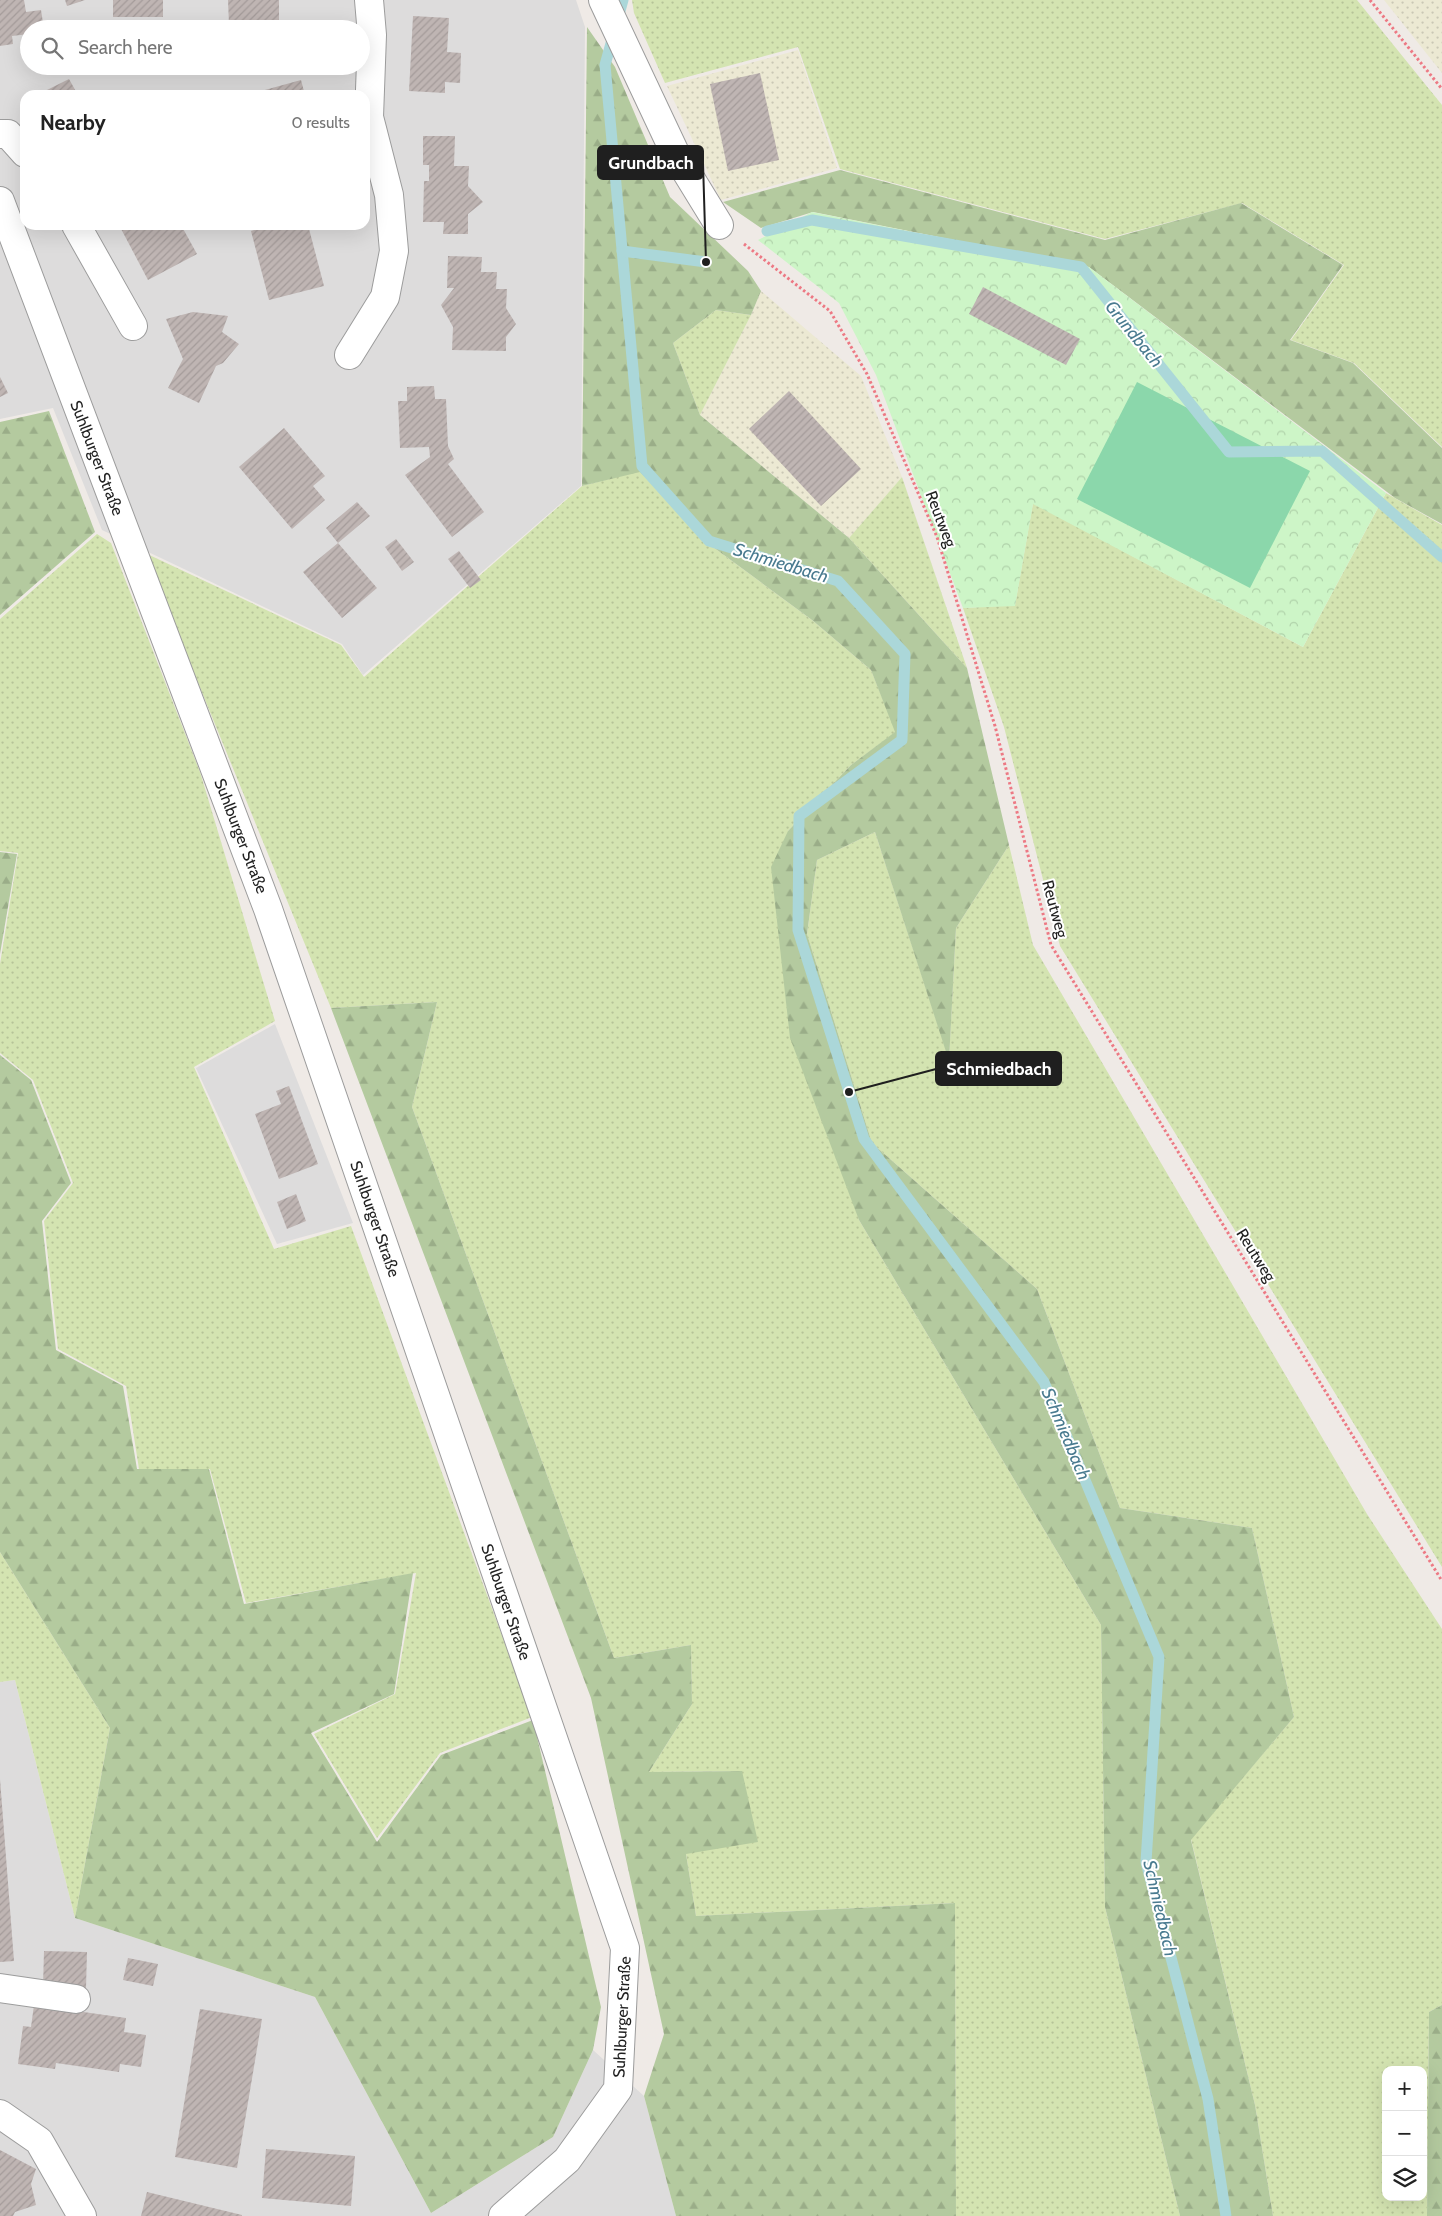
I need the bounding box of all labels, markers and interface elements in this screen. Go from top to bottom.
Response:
search box [20,20,370,75]
icon: search [38,34,66,62]
text: Search here [78,36,172,59]
text: Nearby [40,110,106,135]
text: 0 results [291,113,350,132]
callout: Grundbach [598,146,703,179]
text: Grundbach [608,152,694,174]
water label: Grundbach [1100,296,1168,372]
street label: Suhlburger Straße [66,398,128,518]
street label: Reutweg [922,488,961,551]
water label: Schmiedbach [731,538,831,588]
street label: Suhlburger Straße [210,776,272,896]
street label: Reutweg [1038,878,1072,941]
callout: Schmiedbach [936,1052,1061,1085]
text: Schmiedbach [946,1058,1052,1080]
street label: Suhlburger Straße [346,1158,404,1280]
street label: Reutweg [1232,1225,1280,1286]
water label: Schmiedbach [1037,1385,1095,1483]
street label: Suhlburger Straße [477,1541,535,1663]
water label: Schmiedbach [1138,1858,1182,1958]
street label: Suhlburger Straße [609,1956,635,2078]
map controls [1382,2066,1427,2201]
button: + [1382,2066,1427,2111]
button: − [1382,2111,1427,2156]
button: layers [1382,2156,1427,2201]

